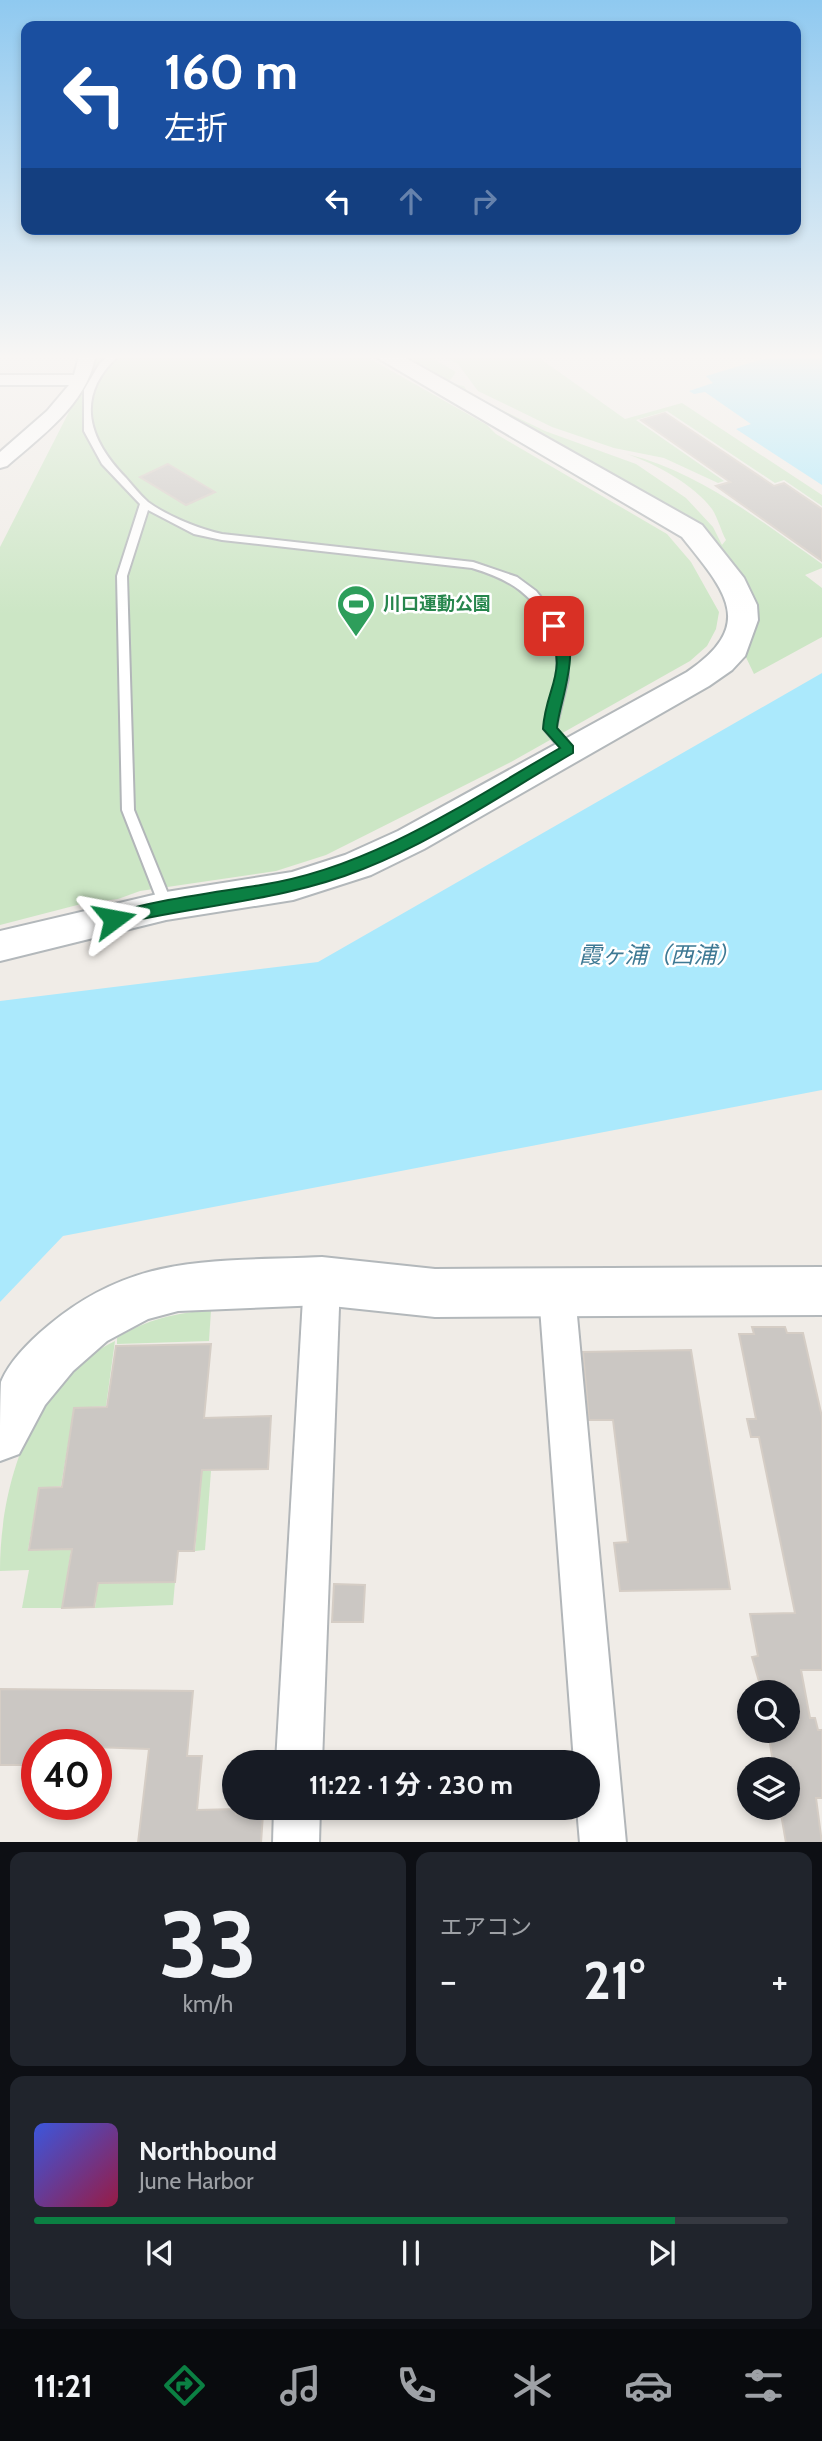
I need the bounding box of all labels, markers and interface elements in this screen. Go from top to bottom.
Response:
text: 160 m [164,42,298,101]
icon: left [49,49,140,140]
text: 左折 [164,108,228,147]
icon: left [319,182,357,220]
icon: ahead [392,182,430,220]
icon: right [465,182,503,220]
sports icon: 川口運動公園 [335,583,377,638]
place label: 川口運動公園 [383,593,491,615]
pin [524,596,584,656]
icon: arrive [535,607,573,645]
position arrow [77,882,151,956]
water label: 霞ヶ浦（西浦） [579,941,740,969]
map controls [737,1680,800,1820]
button: search [737,1680,800,1743]
speed limit sign: 40 [21,1729,112,1820]
button: layers [737,1757,800,1820]
text: 11:22 · 1 分 · 230 m [309,1769,513,1801]
text: 33 [159,1889,257,2000]
text: エアコン [440,1913,532,1941]
text: 21° [583,1949,645,2012]
text: − [440,1957,457,2004]
text: + [771,1957,788,2004]
text: km/h [183,1990,233,2018]
text: Northbound [139,2135,277,2167]
text: June Harbor [139,2167,253,2195]
icon: previous [141,2234,179,2272]
icon: pause [392,2234,430,2272]
icon: next [643,2234,681,2272]
icon: directions [160,2361,209,2410]
icon: music [276,2361,325,2410]
icon: phone [392,2361,441,2410]
icon: climate [508,2361,557,2410]
icon: car [624,2361,673,2410]
icon: filters [739,2361,788,2410]
text: 11:21 [33,2366,93,2405]

